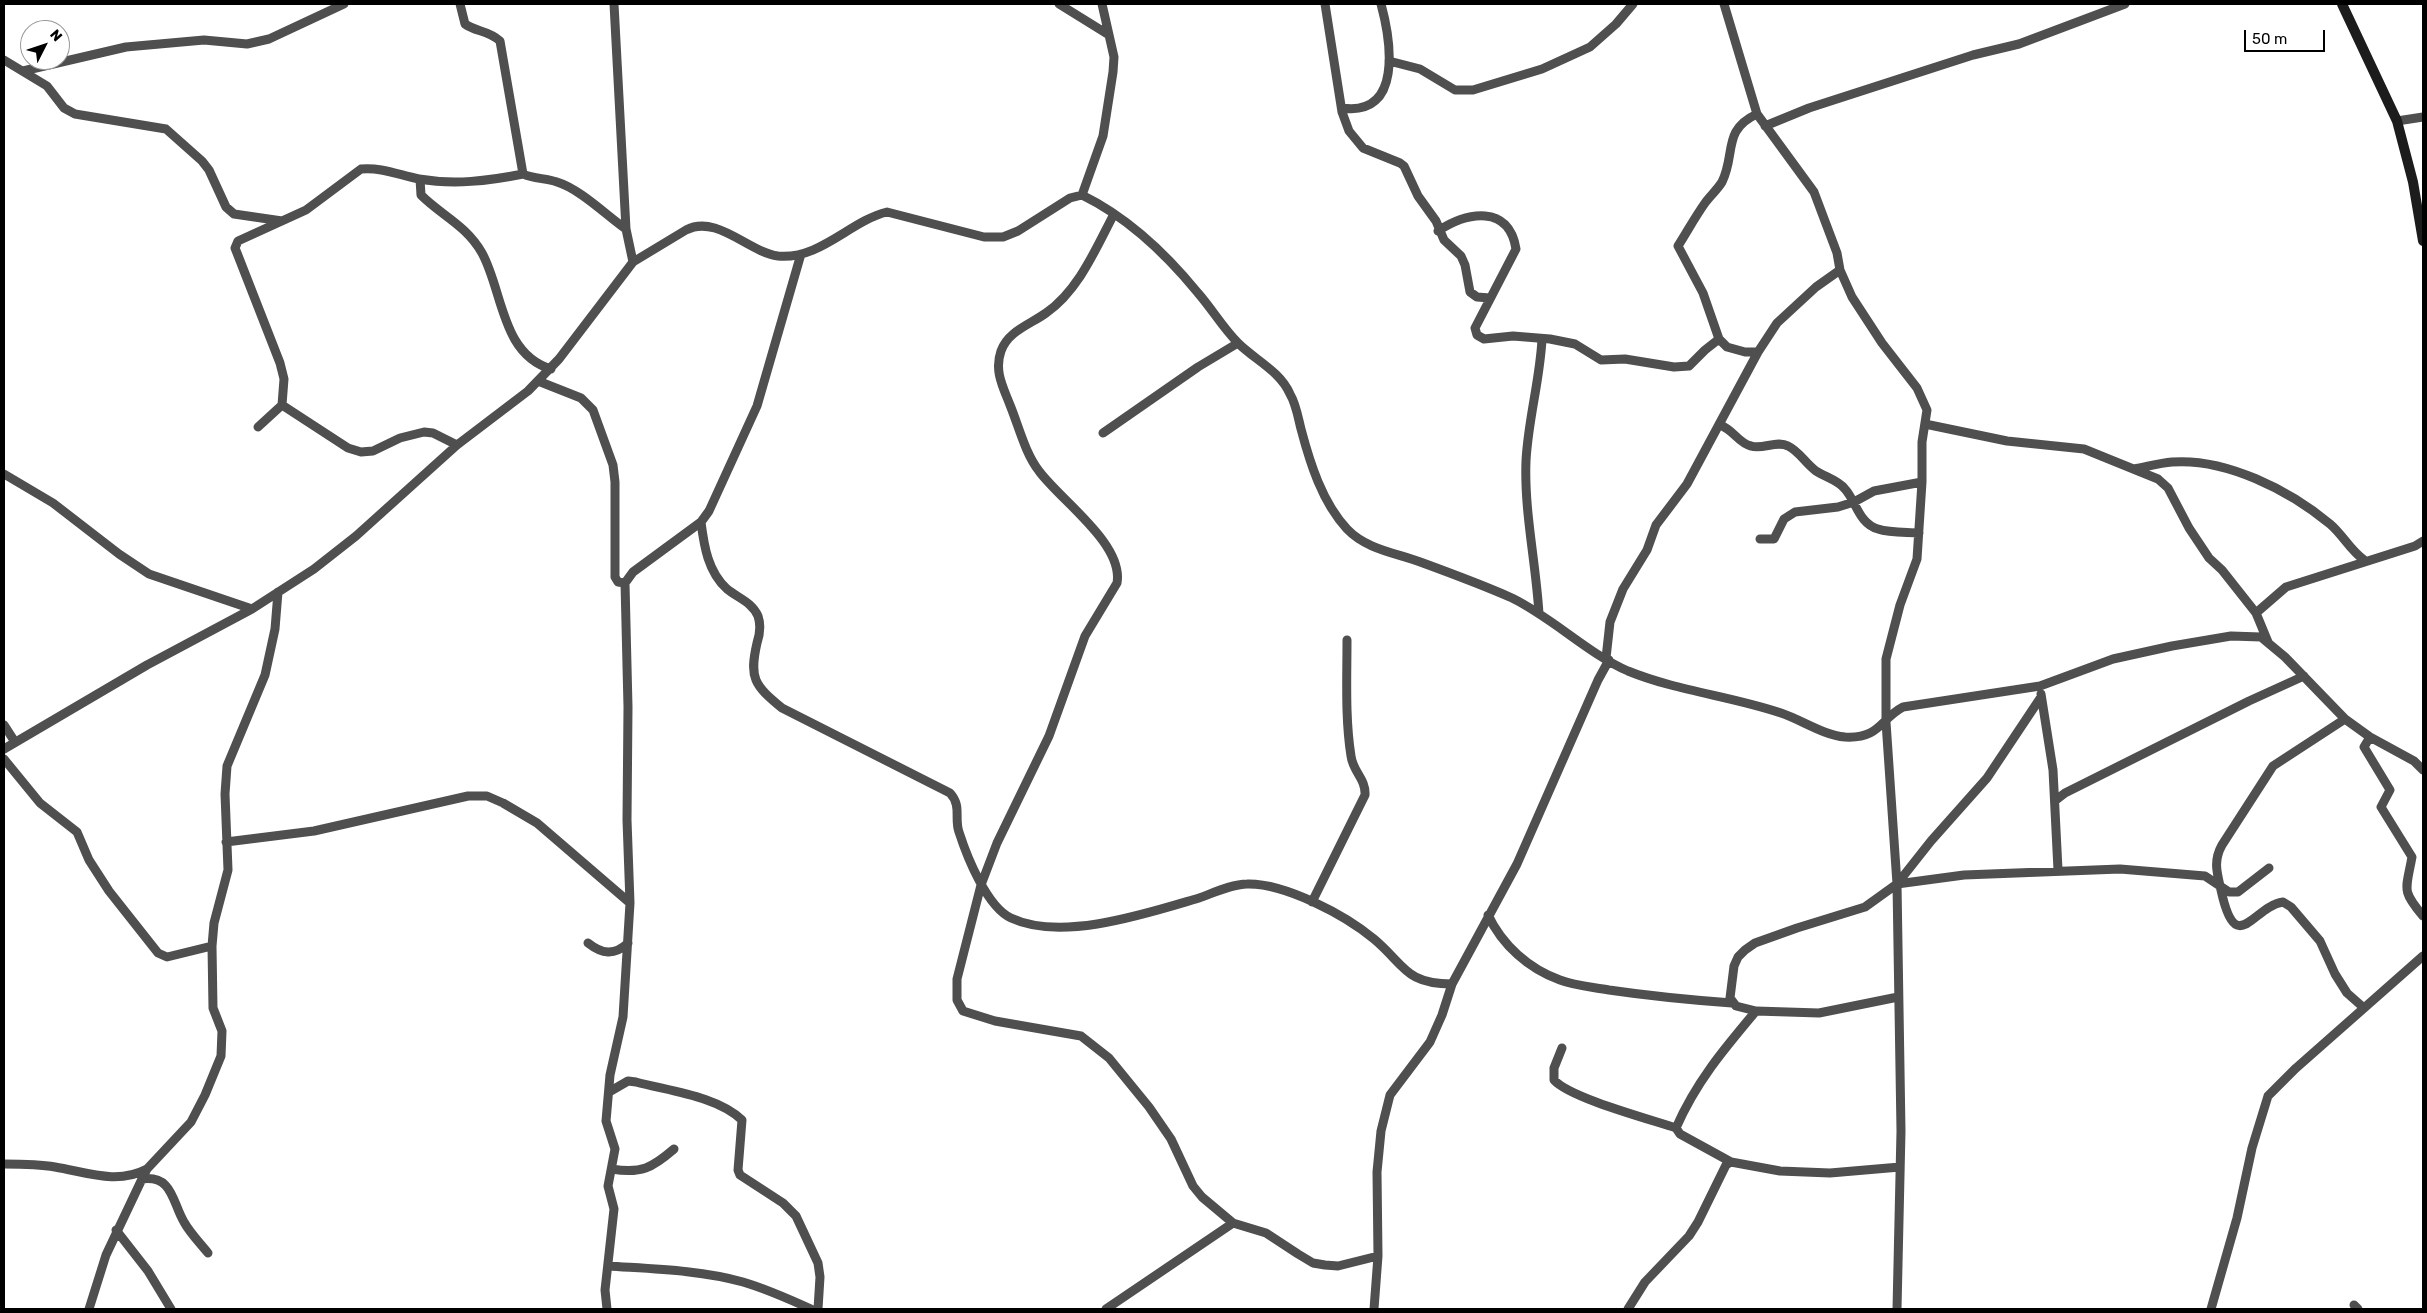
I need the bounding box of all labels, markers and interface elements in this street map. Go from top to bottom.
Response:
north arrow [20,20,70,70]
scale bar [2247,20,2328,52]
text: N [46,26,66,45]
text: 50 m [2252,30,2287,48]

